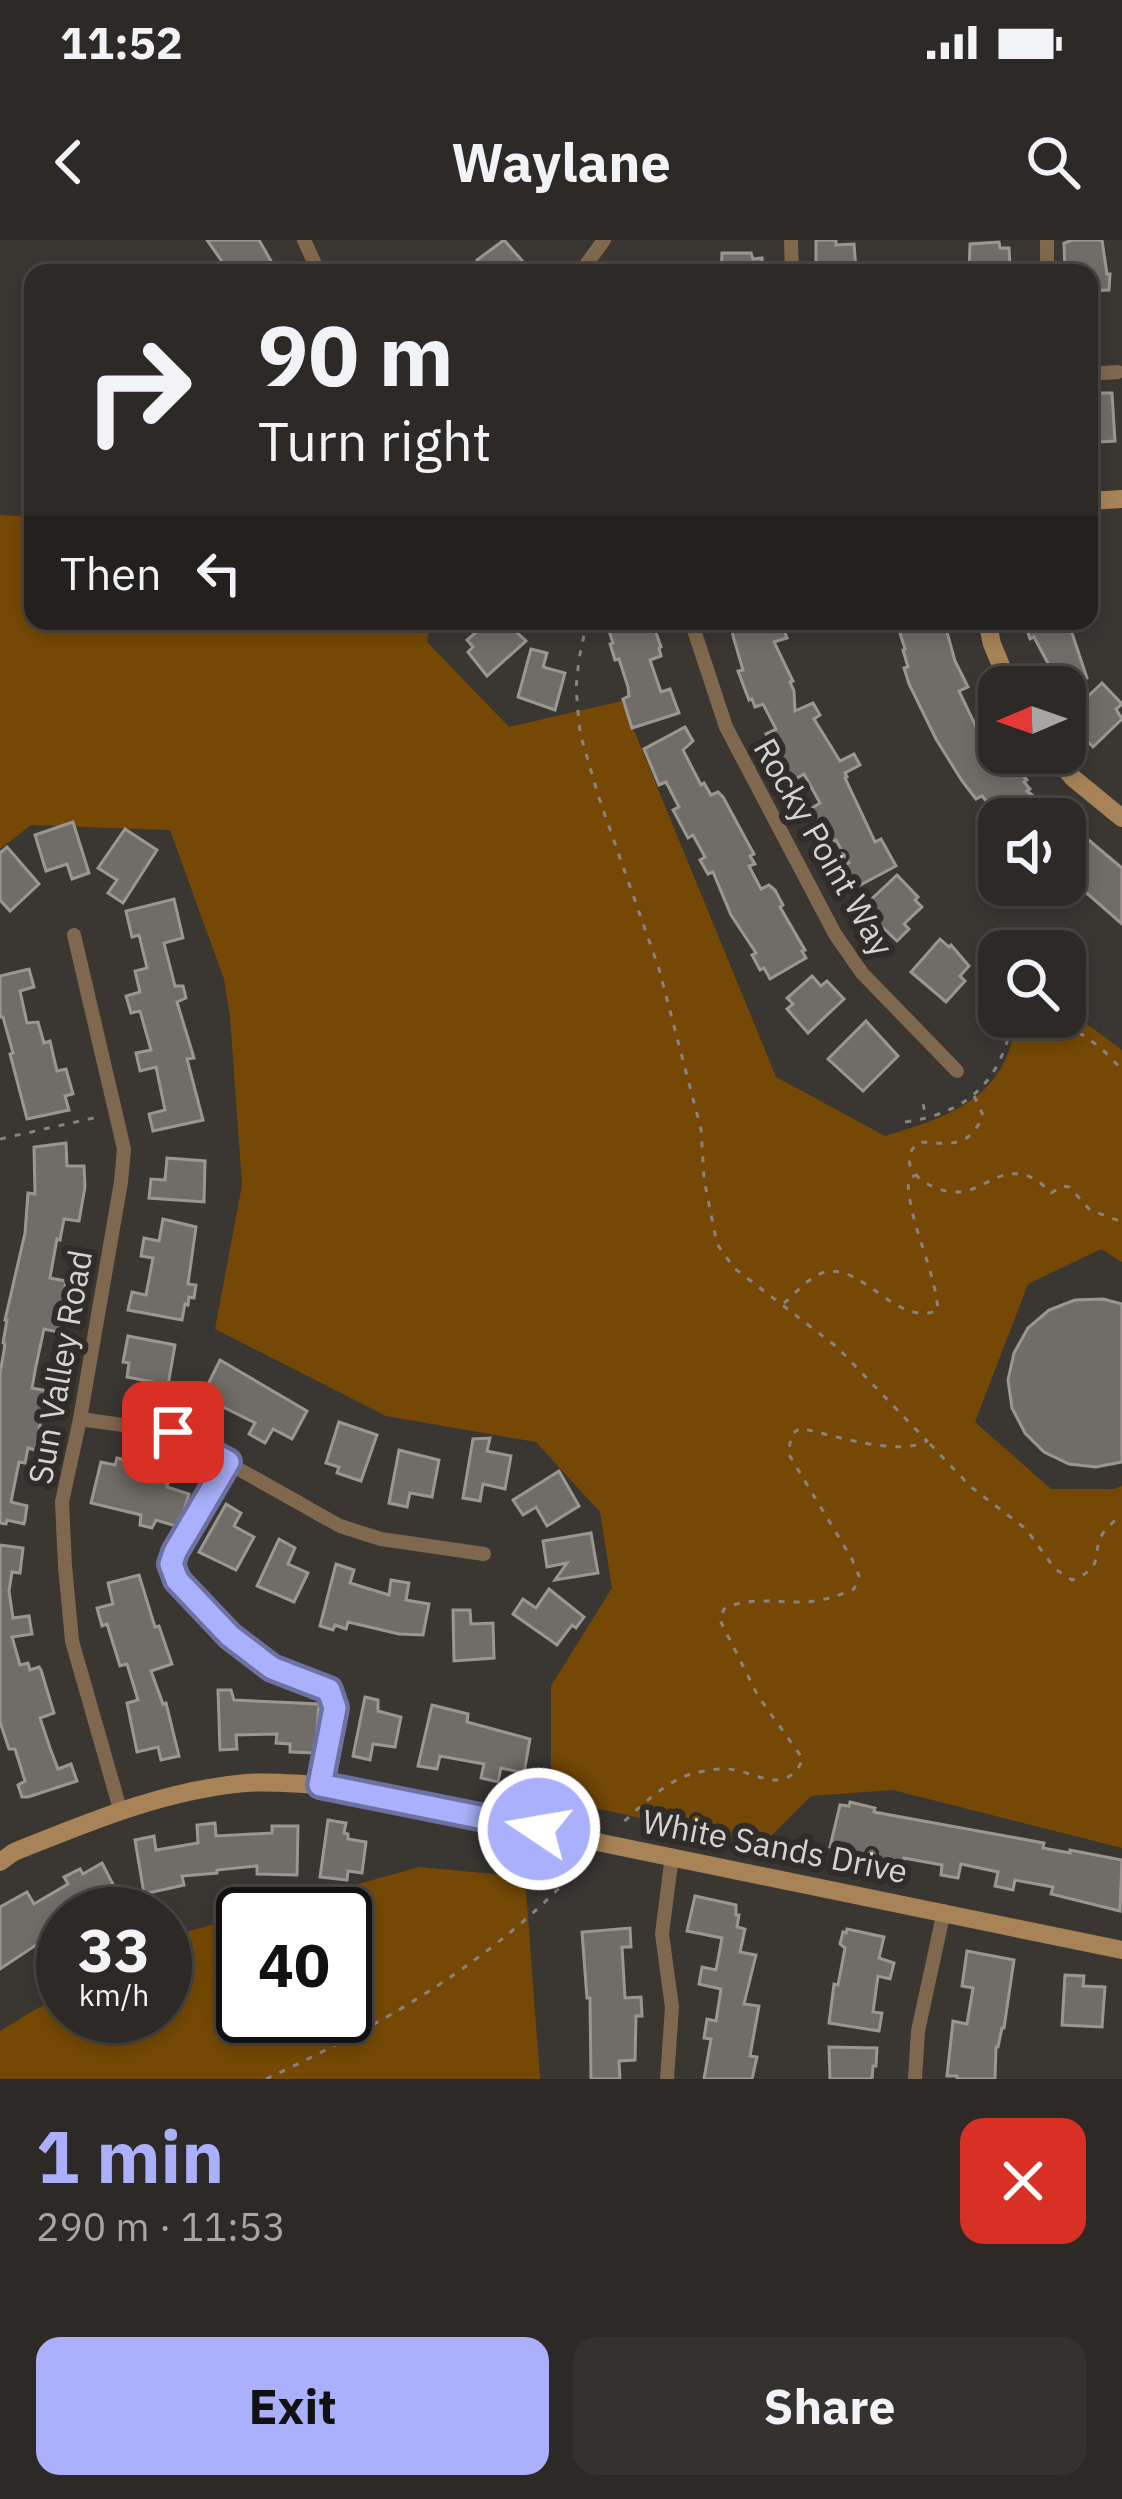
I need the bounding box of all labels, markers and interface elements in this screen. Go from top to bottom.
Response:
text: 11:52 [60,13,183,71]
text: Waylane [451,127,671,197]
icon: back [36,129,102,195]
icon: search [1020,129,1086,195]
text: 90 m [258,300,454,409]
icon: right [60,312,216,468]
text: Turn right [258,406,492,476]
icon: left [186,540,252,606]
text: Then [60,544,162,602]
north arrow [978,666,1086,774]
map controls [978,666,1086,1038]
street label: Rocky Point Way [745,730,904,963]
button: sound [978,798,1086,906]
button: search [978,930,1086,1038]
street label: Sun Valley Road [18,1246,101,1487]
pin [122,1381,224,1483]
icon: arrive [140,1399,206,1465]
position arrow [476,1766,602,1892]
street label: White Sands Drive [639,1799,911,1892]
speed limit sign: 40 [216,1887,372,2043]
text: 33 [78,1910,150,1989]
text: km/h [79,1975,149,2014]
text: 1 min [36,2109,224,2203]
button: close [960,2118,1086,2244]
text: 290 m · 11:53 [36,2201,286,2252]
button: Exit [36,2337,549,2475]
button: Share [573,2337,1086,2475]

